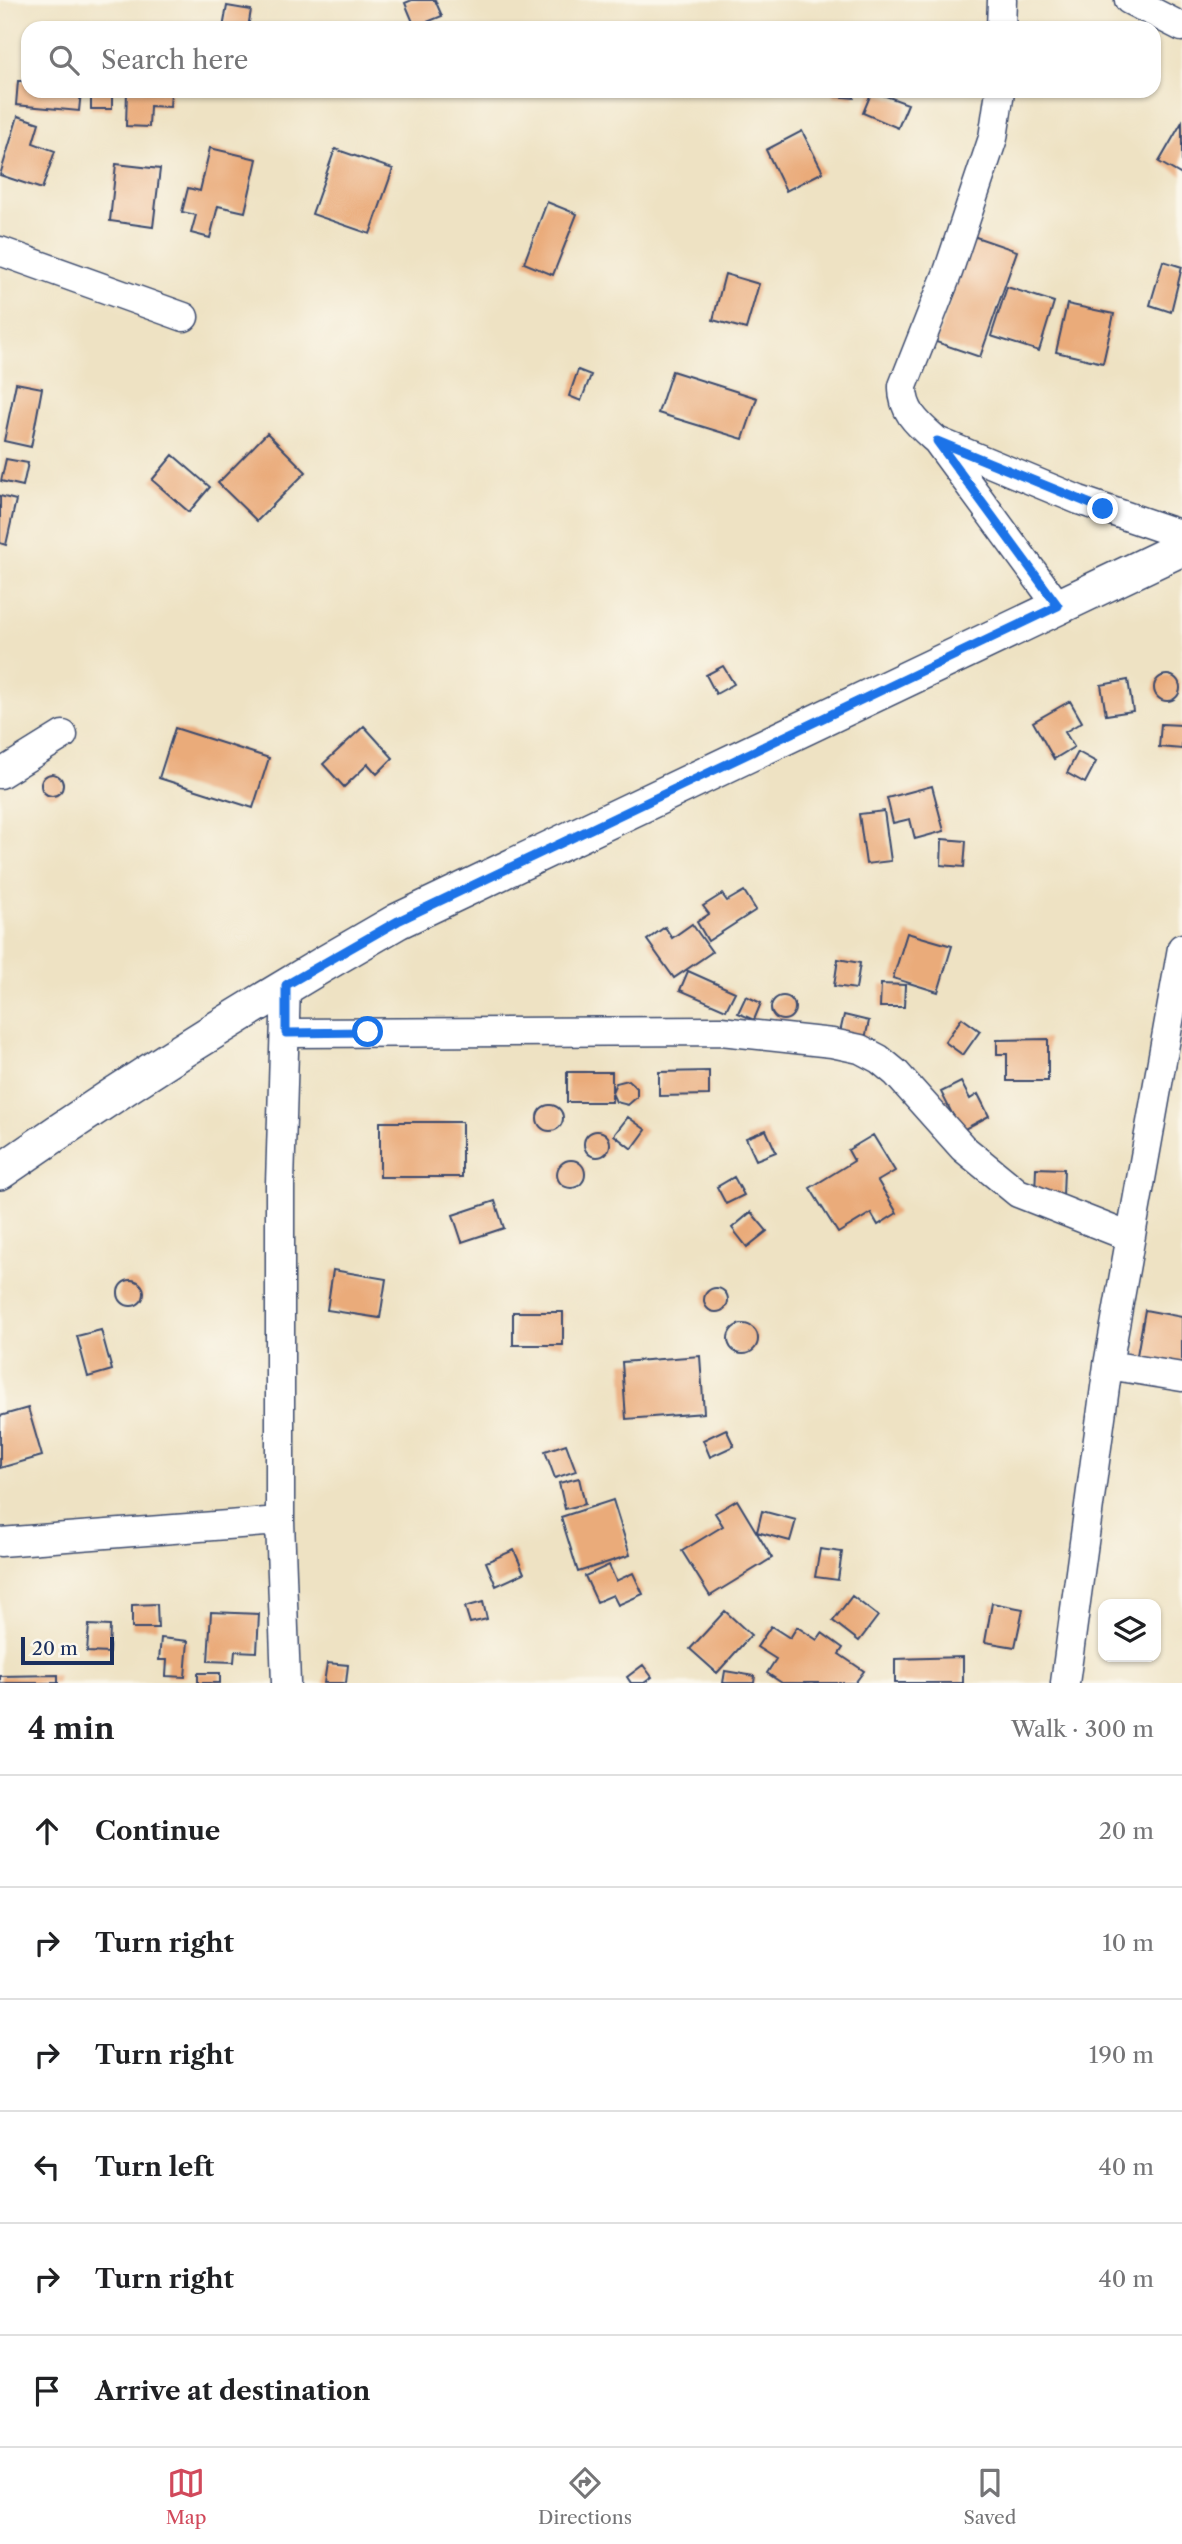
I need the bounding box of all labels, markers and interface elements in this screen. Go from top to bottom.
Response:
search box [21,21,1161,98]
icon: search [45,41,83,79]
text: Search here [101,44,248,76]
route end [1087,493,1118,524]
route start [352,1016,383,1047]
map controls [1098,1599,1161,1662]
button: layers [1098,1599,1161,1662]
scale bar [21,1634,114,1666]
text: 20 m [32,1637,78,1660]
text: 4 min [28,1710,114,1747]
text: Walk · 300 m [1011,1715,1154,1743]
icon: ahead [28,1812,66,1850]
text: Continue [95,1815,220,1847]
text: 20 m [1099,1817,1154,1845]
icon: right [28,1924,66,1962]
text: Turn right [95,1927,234,1959]
text: 10 m [1102,1929,1154,1957]
icon: right [28,2036,66,2074]
text: Turn right [95,2039,234,2071]
text: 190 m [1089,2041,1154,2069]
icon: left [28,2148,66,2186]
text: Turn left [95,2151,214,2183]
text: 40 m [1099,2153,1154,2181]
icon: right [28,2260,66,2298]
text: Turn right [95,2263,234,2295]
text: 40 m [1099,2265,1154,2293]
icon: arrive [28,2372,66,2410]
text: Arrive at destination [95,2375,370,2407]
tab: Map [166,2464,207,2529]
tab: Directions [538,2464,632,2529]
tab: Saved [963,2464,1016,2529]

